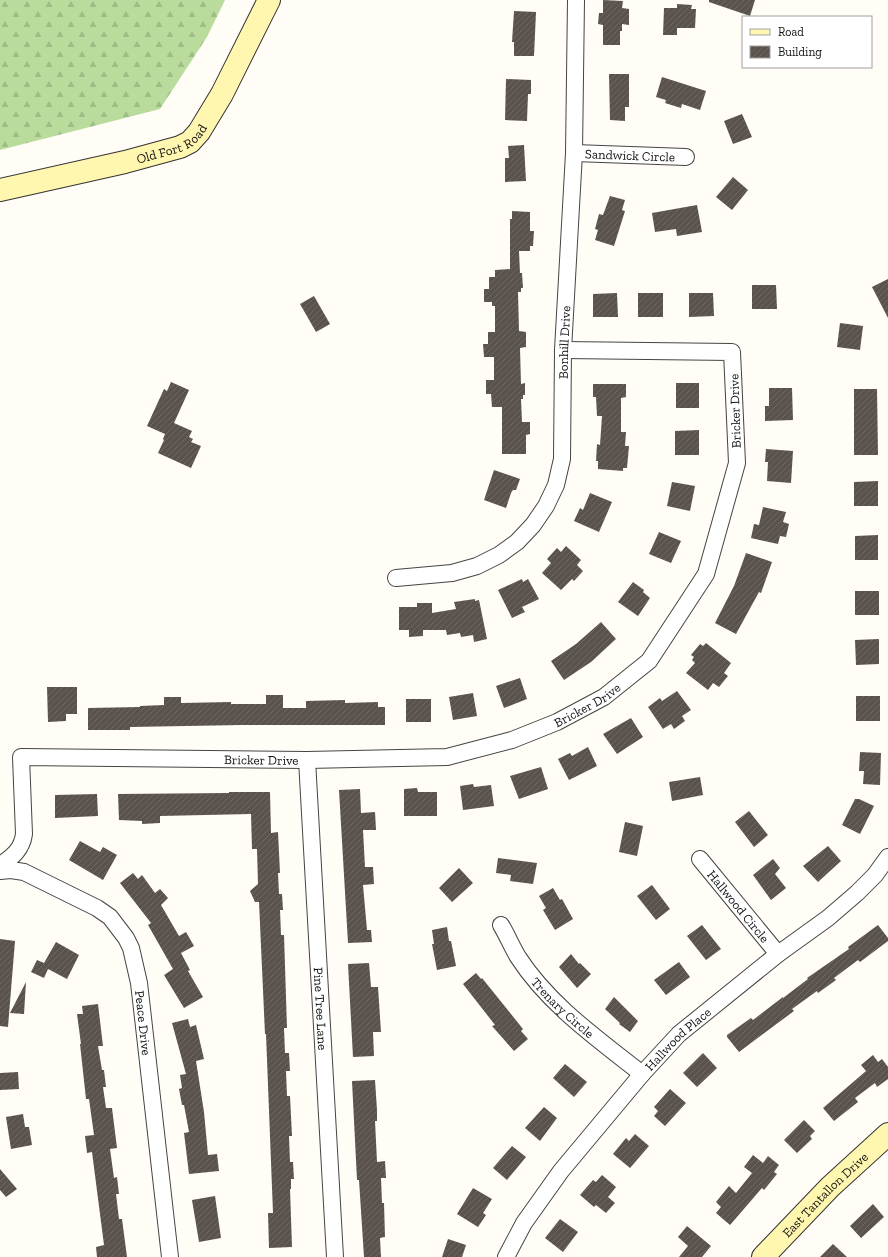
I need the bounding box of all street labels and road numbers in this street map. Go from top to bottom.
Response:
street label: Old Fort Road [135,121,210,166]
street label: Sandwick Circle [585,146,675,164]
street label: Bonhill Drive [555,305,573,379]
street label: Bricker Drive [726,374,744,448]
street label: Bricker Drive [551,680,623,730]
street label: Bricker Drive [224,752,299,767]
street label: Hallwood Circle [705,867,773,945]
street label: Pine Tree Lane [311,967,331,1050]
street label: Trenary Circle [528,974,597,1041]
street label: Peace Drive [132,990,155,1056]
street label: Hallwood Place [642,1004,714,1073]
street label: East Tantallon Drive [779,1149,871,1240]

